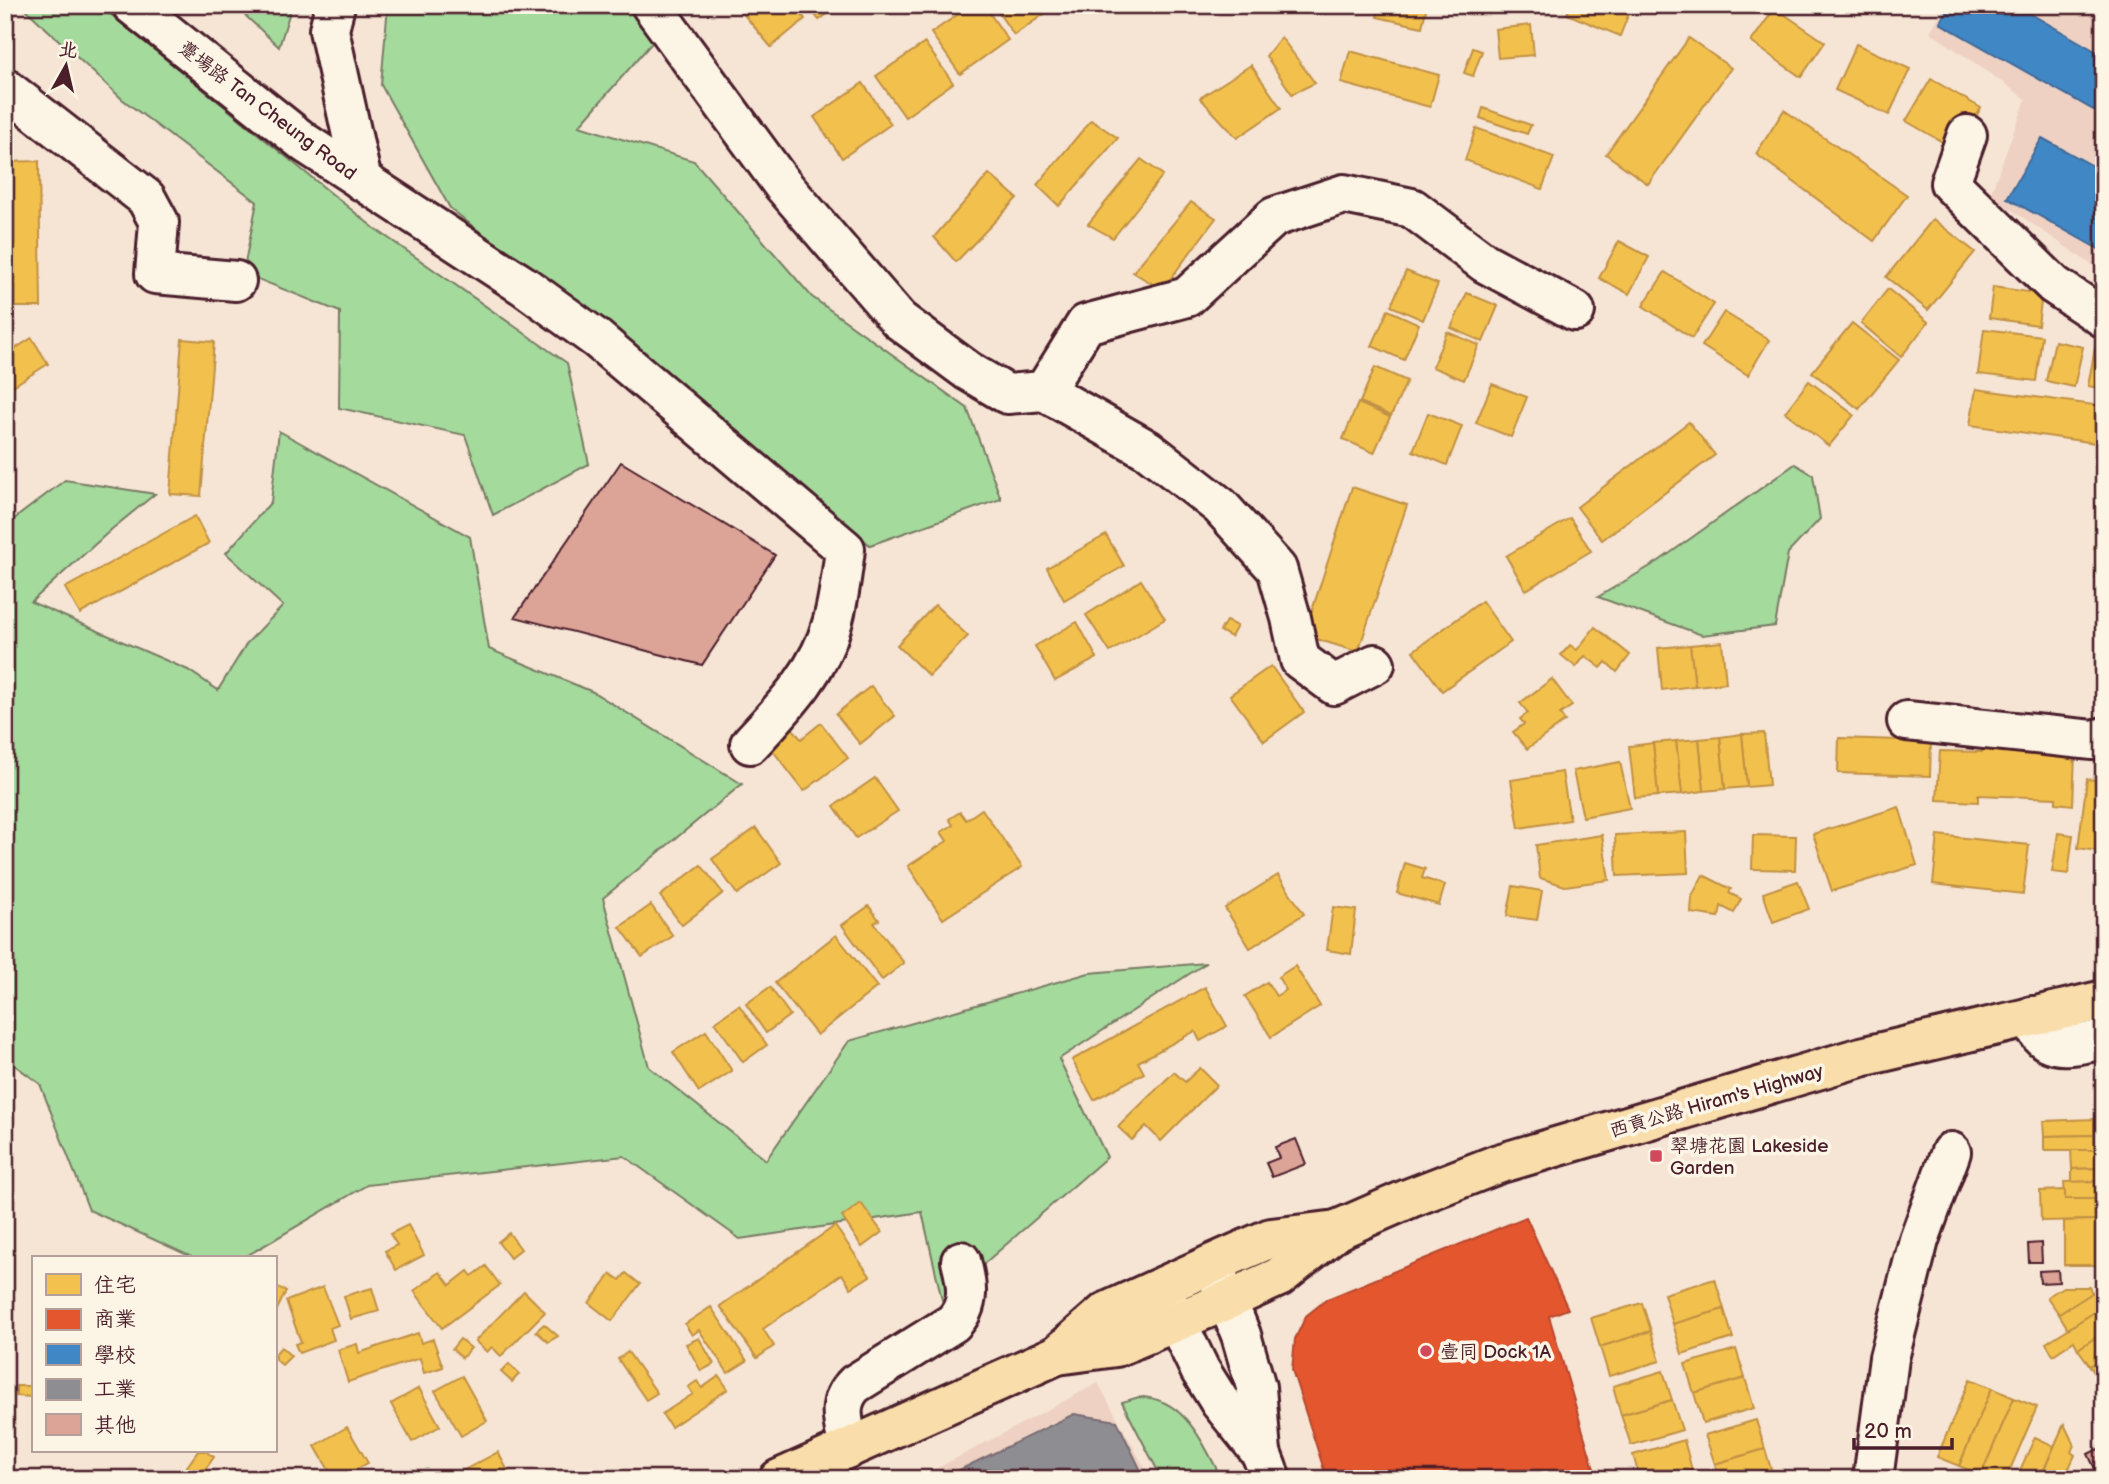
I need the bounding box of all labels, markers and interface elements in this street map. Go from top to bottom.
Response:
north arrow [32,32,102,102]
street label: 躉場路 Tan Cheung Road [174,37,361,186]
text: 北 [57,38,79,63]
street label: 西貢公路 Hiram's Highway [1607,1060,1826,1143]
place label: 翠塘花園 Lakeside Garden [1670,1135,1829,1180]
marker: 翠塘花園 Lakeside Garden [1648,1148,1664,1164]
legend [32,1256,276,1452]
text: 住宅 [94,1273,136,1298]
text: 商業 [94,1307,136,1332]
place label: 壹同 Dock 1A [1440,1341,1551,1364]
text: 學校 [94,1343,136,1368]
marker: 壹同 Dock 1A [1418,1343,1434,1359]
text: 工業 [94,1377,136,1402]
scale bar [1854,1407,1952,1451]
text: 其他 [94,1413,136,1438]
text: 20 m [1864,1419,1912,1444]

